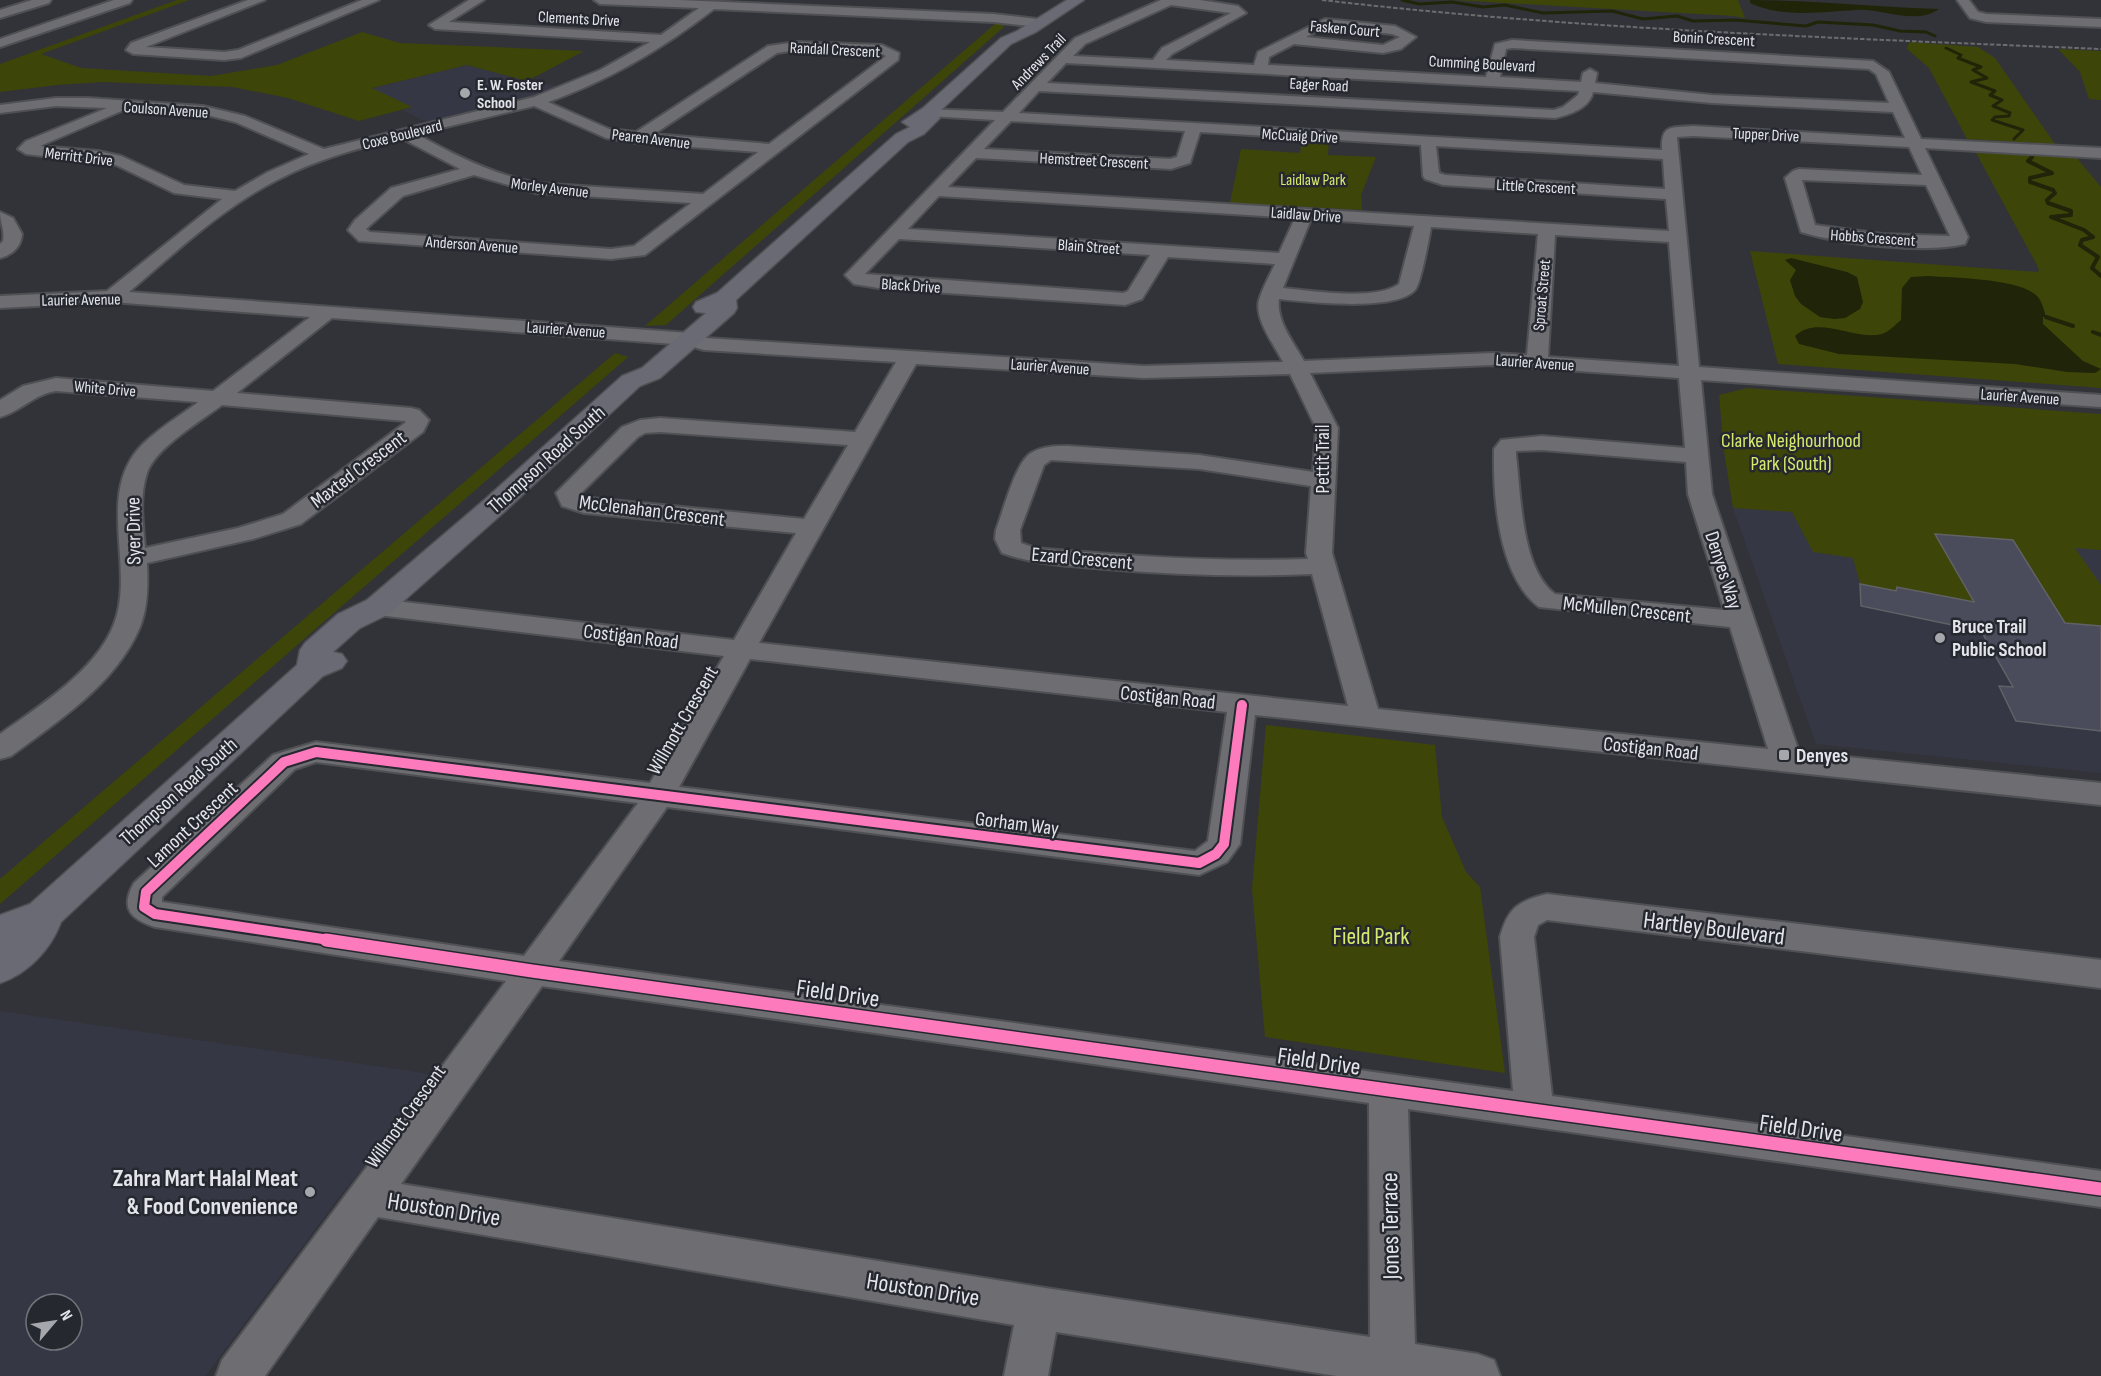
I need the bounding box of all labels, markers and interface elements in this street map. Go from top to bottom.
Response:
street label: Clements Drive [538,8,620,31]
street label: Fasken Court [1309,17,1381,42]
street label: Bonin Crescent [1673,28,1755,51]
street label: Andrews Trail [1007,30,1070,95]
street label: Randall Crescent [789,39,881,62]
street label: Cumming Boulevard [1428,52,1536,77]
street label: Eager Road [1289,74,1349,97]
place label: E. W. Foster School [477,76,543,113]
marker: E. W. Foster School [458,86,472,100]
street label: Coulson Avenue [123,98,209,123]
street label: Coxe Boulevard [360,116,444,155]
street label: Tupper Drive [1732,124,1800,147]
street label: Pearen Avenue [611,125,691,154]
street label: McCuaig Drive [1261,125,1339,148]
street label: Merritt Drive [44,144,114,171]
street label: Hemstreet Crescent [1039,149,1149,174]
park label: Laidlaw Park [1280,171,1346,190]
street label: Morley Avenue [510,174,590,203]
street label: Little Crescent [1496,176,1576,199]
street label: Laidlaw Drive [1270,204,1342,227]
street label: Hobbs Crescent [1830,226,1916,251]
street label: Anderson Avenue [424,233,519,258]
street label: Blain Street [1057,236,1121,259]
street label: Sproat Street [1530,258,1555,332]
street label: Black Drive [881,275,941,298]
street label: Laurier Avenue [41,290,121,311]
street label: Laurier Avenue [526,318,606,343]
street label: Laurier Avenue [1495,351,1575,376]
street label: Laurier Avenue [1010,355,1090,380]
street label: White Drive [73,377,137,402]
street label: Laurier Avenue [1980,385,2060,410]
street label: Thompson Road South [483,401,610,519]
street label: Pettit Trail [1311,425,1335,493]
street label: Maxted Crescent [306,426,411,514]
park label: Clarke Neighourhood Park (South) [1721,429,1861,476]
street label: McClenahan Crescent [578,490,726,532]
street label: Syer Drive [121,497,147,565]
street label: Denyes Way [1699,529,1747,612]
street label: Ezard Crescent [1031,543,1133,575]
street label: McMullen Crescent [1562,591,1692,629]
place label: Bruce Trail Public School [1952,615,2046,662]
street label: Costigan Road [582,619,680,655]
marker: Bruce Trail Public School [1933,631,1947,645]
street label: Willmott Crescent [642,662,724,779]
street label: Costigan Road [1119,681,1217,715]
street label: Costigan Road [1602,732,1700,766]
street label: Thompson Road South [115,733,242,851]
place label: Denyes [1796,744,1848,768]
marker: Denyes [1777,748,1791,762]
street label: Lamont Crescent [142,777,243,873]
street label: Gorham Way [974,807,1060,841]
street label: Hartley Boulevard [1642,905,1786,952]
park label: Field Park [1333,922,1409,951]
street label: Field Drive [794,973,881,1014]
street label: Field Drive [1275,1041,1362,1082]
street label: Willmott Crescent [360,1060,451,1173]
street label: Field Drive [1757,1108,1844,1149]
place label: Zahra Mart Halal Meat & Food Convenience [113,1164,298,1221]
street label: Jones Terrace [1375,1172,1406,1281]
marker: Zahra Mart Halal Meat & Food Convenience [303,1185,317,1199]
street label: Houston Drive [385,1186,502,1233]
street label: Houston Drive [864,1266,981,1313]
north arrow [24,1292,84,1352]
text: N [55,1307,76,1324]

